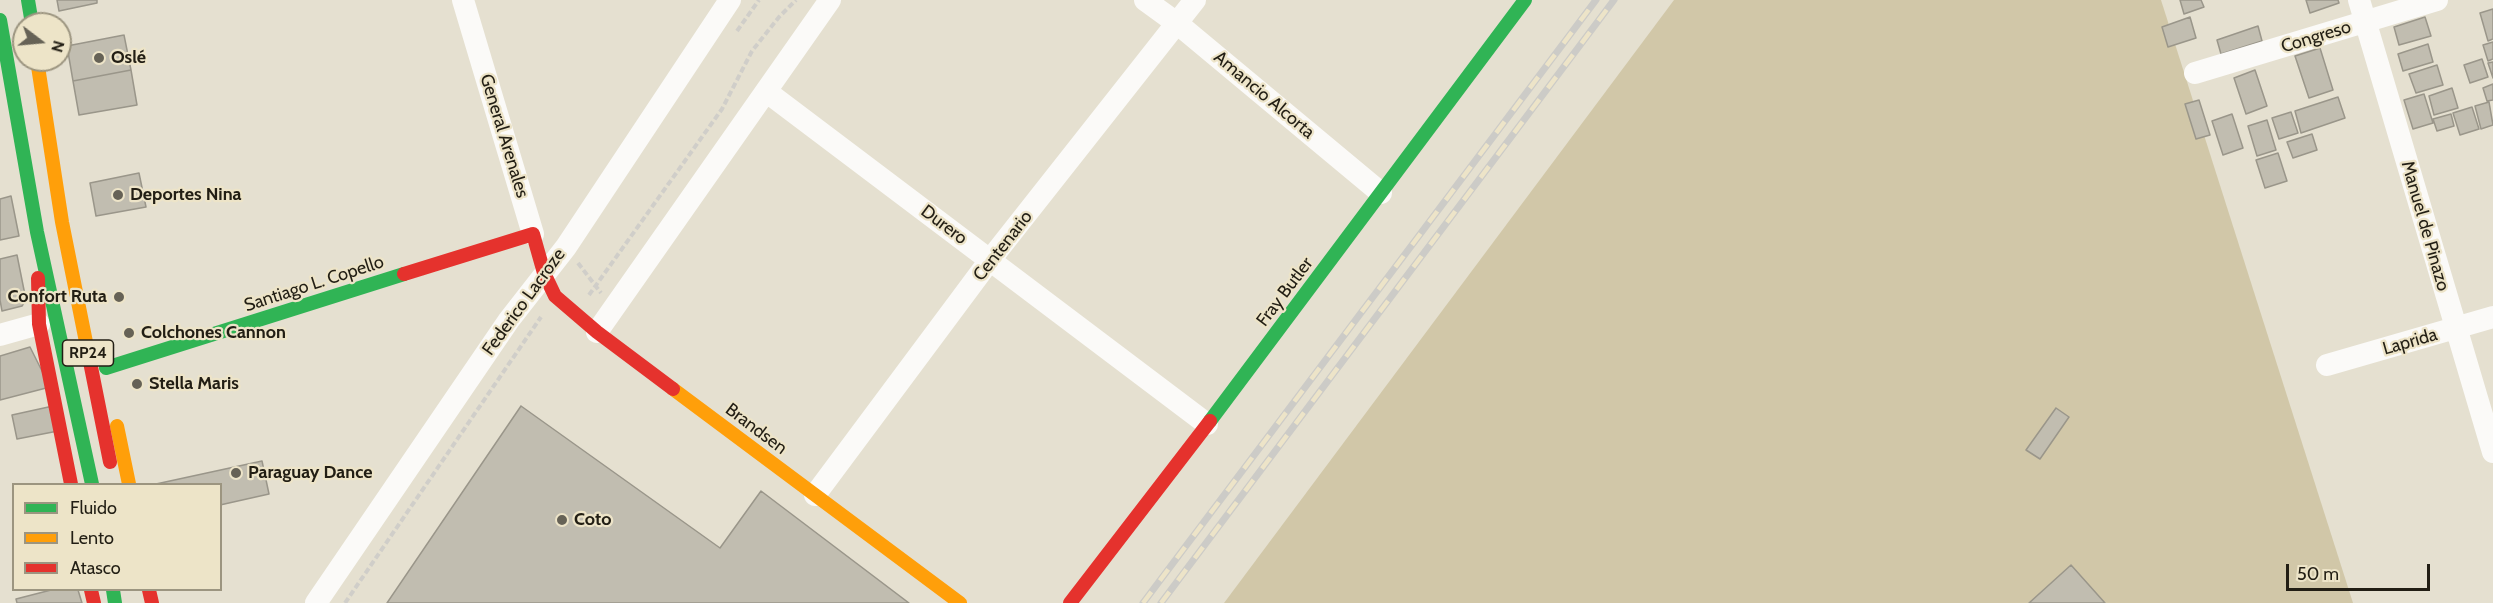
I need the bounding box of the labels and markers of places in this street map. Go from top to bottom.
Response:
place label: Oslé [111,47,146,69]
marker: Oslé [92,51,106,65]
place label: Deportes Nina [130,184,242,206]
marker: Deportes Nina [111,188,125,202]
place label: Confort Ruta [8,286,107,308]
marker: Confort Ruta [112,290,126,304]
place label: Colchones Cannon [141,322,286,344]
marker: Colchones Cannon [122,326,136,340]
place label: Stella Maris [149,373,239,395]
marker: Stella Maris [130,377,144,391]
place label: Paraguay Dance [248,462,373,484]
marker: Paraguay Dance [229,466,243,480]
place label: Coto [574,509,611,531]
marker: Coto [555,513,569,527]

